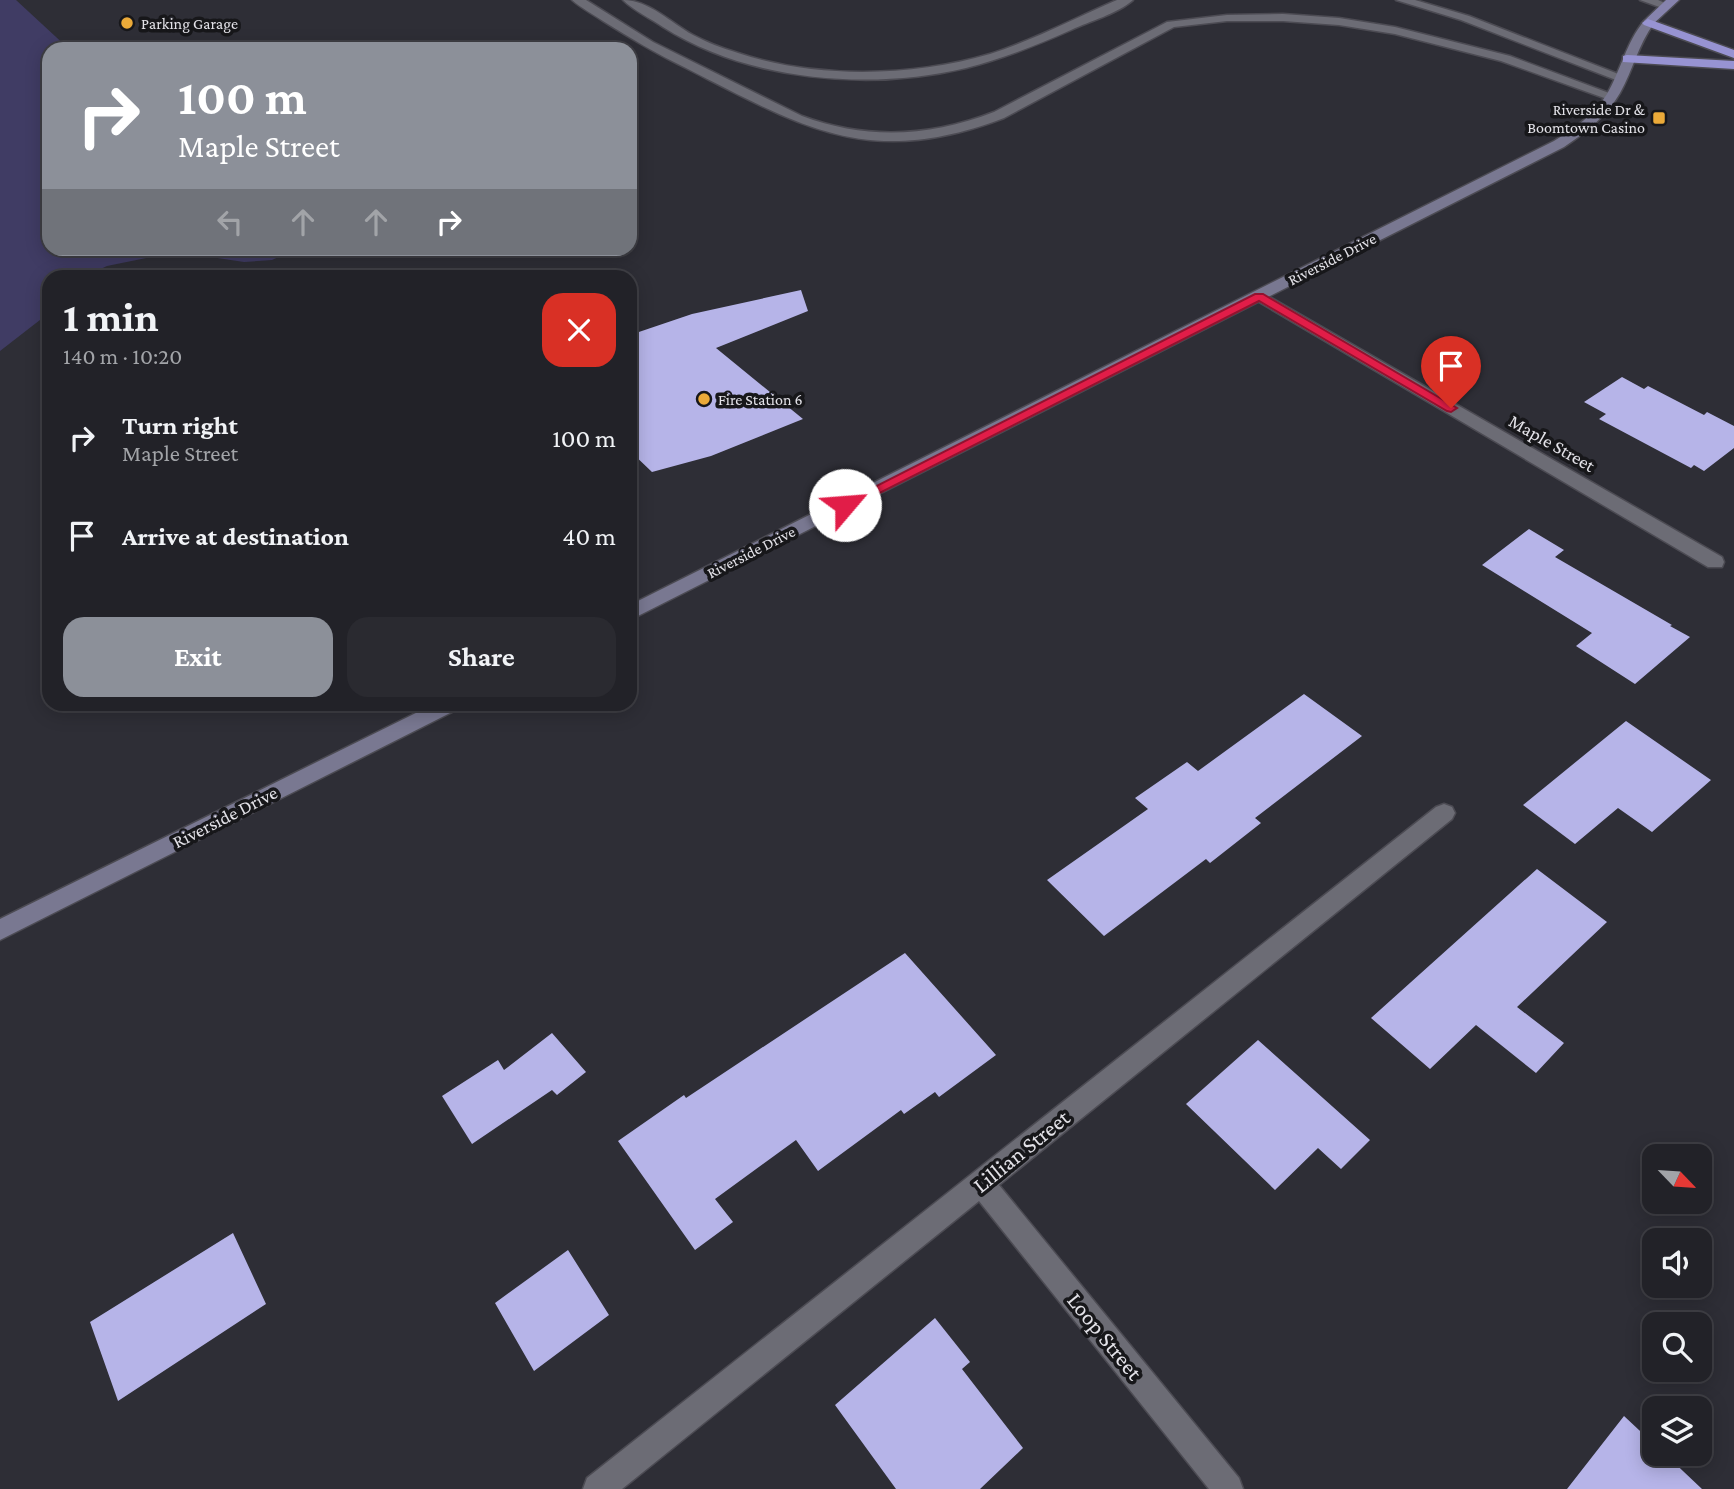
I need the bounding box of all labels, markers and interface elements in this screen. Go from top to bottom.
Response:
marker: Parking Garage [119,15,135,31]
place label: Parking Garage [141,15,238,33]
icon: right [63,70,154,161]
text: 100 m [178,70,307,125]
place label: Riverside Dr & Boomtown Casino [1527,101,1646,136]
marker: Riverside Dr & Boomtown Casino [1651,110,1667,126]
text: Maple Street [178,128,340,164]
icon: left [211,203,249,241]
icon: ahead [284,203,322,241]
icon: ahead [357,203,395,241]
icon: right [430,203,468,241]
street label: Riverside Drive [1285,229,1379,289]
text: 1 min [63,293,159,340]
button: close [542,293,616,367]
pin [1421,336,1481,408]
text: 140 m · 10:20 [63,343,182,369]
icon: arrive [1432,347,1470,385]
marker: Fire Station 6 [696,391,712,407]
place label: Fire Station 6 [718,391,803,408]
street label: Maple Street [1505,410,1599,476]
text: Turn right [122,411,238,440]
icon: right [63,419,101,457]
text: 100 m [552,424,616,453]
text: Maple Street [122,440,238,466]
position arrow [808,468,882,542]
icon: arrive [63,517,101,555]
text: Arrive at destination [122,522,349,551]
text: 40 m [562,522,616,551]
street label: Riverside Drive [704,522,798,582]
button: Exit [63,617,333,697]
button: Share [347,617,616,697]
street label: Riverside Drive [169,782,281,852]
street label: Lillian Street [967,1104,1075,1198]
north arrow [1642,1144,1712,1214]
map controls [1642,1144,1712,1466]
button: sound [1642,1228,1712,1298]
street label: Loop Street [1062,1287,1148,1385]
button: search [1642,1312,1712,1382]
button: layers [1642,1396,1712,1466]

